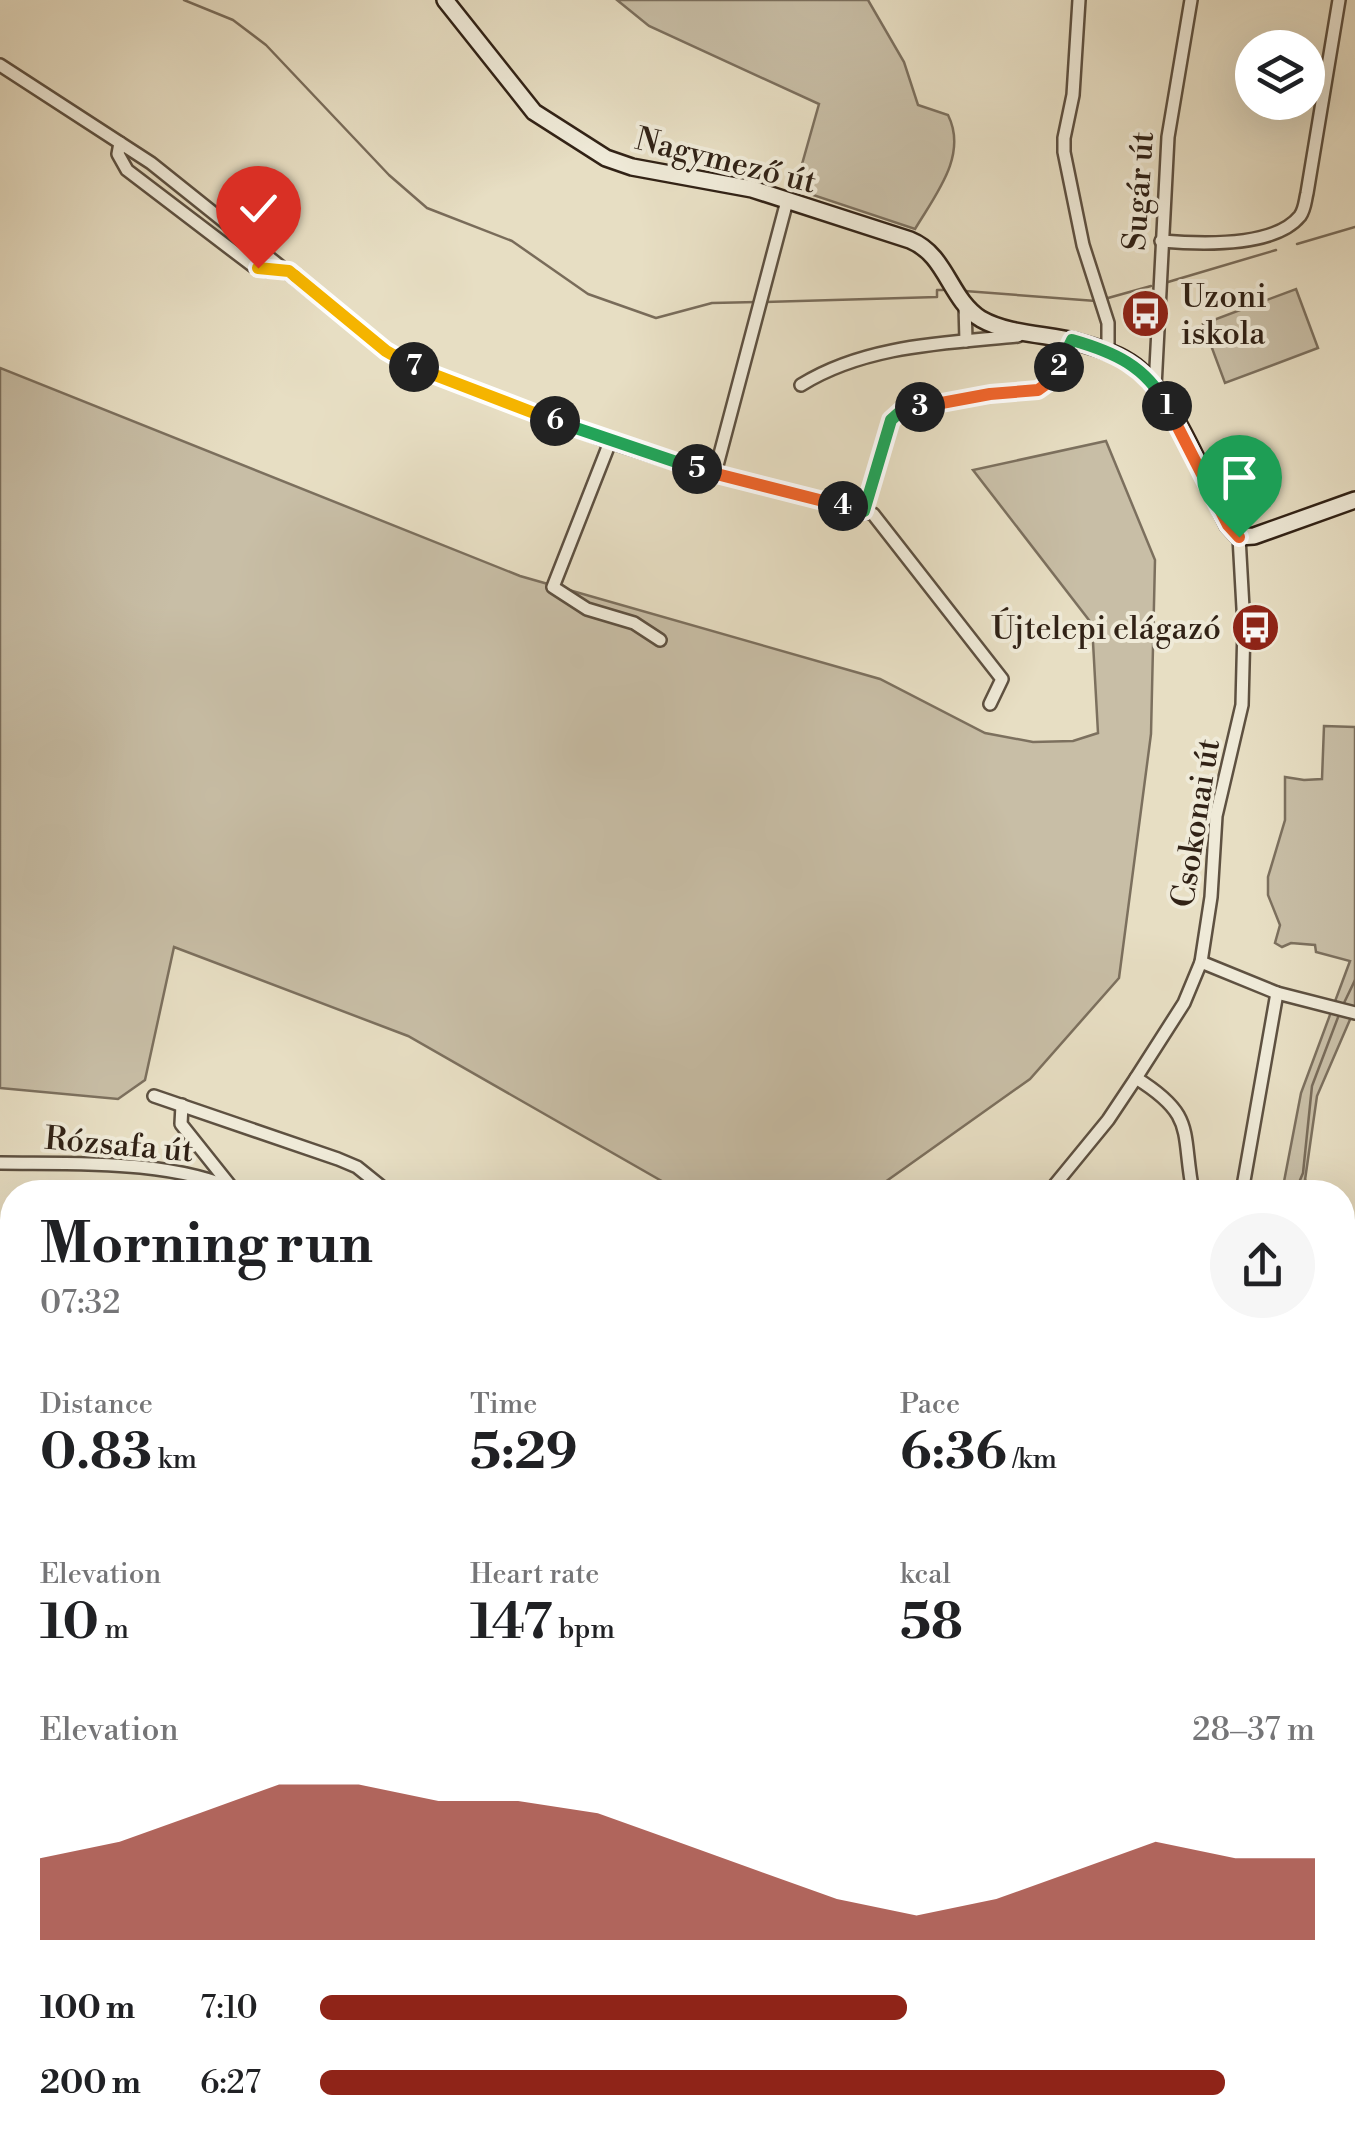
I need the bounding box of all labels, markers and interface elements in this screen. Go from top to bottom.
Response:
map controls [1235,30,1325,120]
button: layers [1235,30,1325,120]
street label: Nagymező út [631,119,821,203]
street label: Sugár út [1115,130,1163,252]
pin [216,166,301,269]
icon: check [231,181,286,236]
place label: Uzoni iskola [1181,277,1267,354]
bus stop icon: Uzoni iskola [1120,288,1172,340]
pin: 7 [389,342,439,392]
pin: 2 [1034,342,1084,392]
text: 7 [406,349,422,384]
text: 2 [1050,349,1068,384]
pin: 1 [1142,381,1192,431]
pin: 3 [895,382,945,432]
text: 1 [1160,388,1174,423]
text: 3 [912,389,928,424]
pin: 6 [530,396,580,446]
text: 6 [546,403,564,438]
pin [1197,435,1282,538]
pin: 5 [672,444,722,494]
icon: arrive [1212,450,1267,505]
text: 5 [688,451,706,486]
pin: 4 [818,481,868,531]
text: 4 [834,488,852,523]
bus stop icon: Újtelepi elágazó [1230,602,1282,654]
place label: Újtelepi elágazó [991,607,1221,649]
street label: Csokonai út [1163,736,1229,910]
street label: Rózsafa út [43,1119,195,1171]
text: Morning run [40,1211,373,1280]
button: share [1210,1213,1315,1318]
text: 07:32 [40,1283,120,1323]
text: Distance [40,1387,153,1422]
text: Time [470,1387,537,1422]
text: Pace [900,1387,960,1422]
text: 0.83 [40,1422,152,1484]
text: 5:29 [470,1422,577,1484]
text: 6:36 [900,1422,1007,1484]
text: km [152,1442,197,1477]
text: /km [1007,1442,1057,1477]
text: Elevation [40,1557,161,1592]
text: Heart rate [470,1557,599,1592]
text: kcal [900,1557,951,1592]
text: 10 [40,1592,99,1654]
text: 147 [470,1592,553,1654]
text: 58 [900,1592,963,1654]
text: m [99,1612,129,1647]
text: bpm [553,1612,615,1647]
text: Elevation [40,1710,179,1750]
text: 28–37 m [1192,1710,1315,1750]
text: 100 m [40,1988,135,2028]
text: 7:10 [200,1988,258,2028]
text: 200 m [40,2063,141,2103]
text: 6:27 [200,2063,261,2103]

